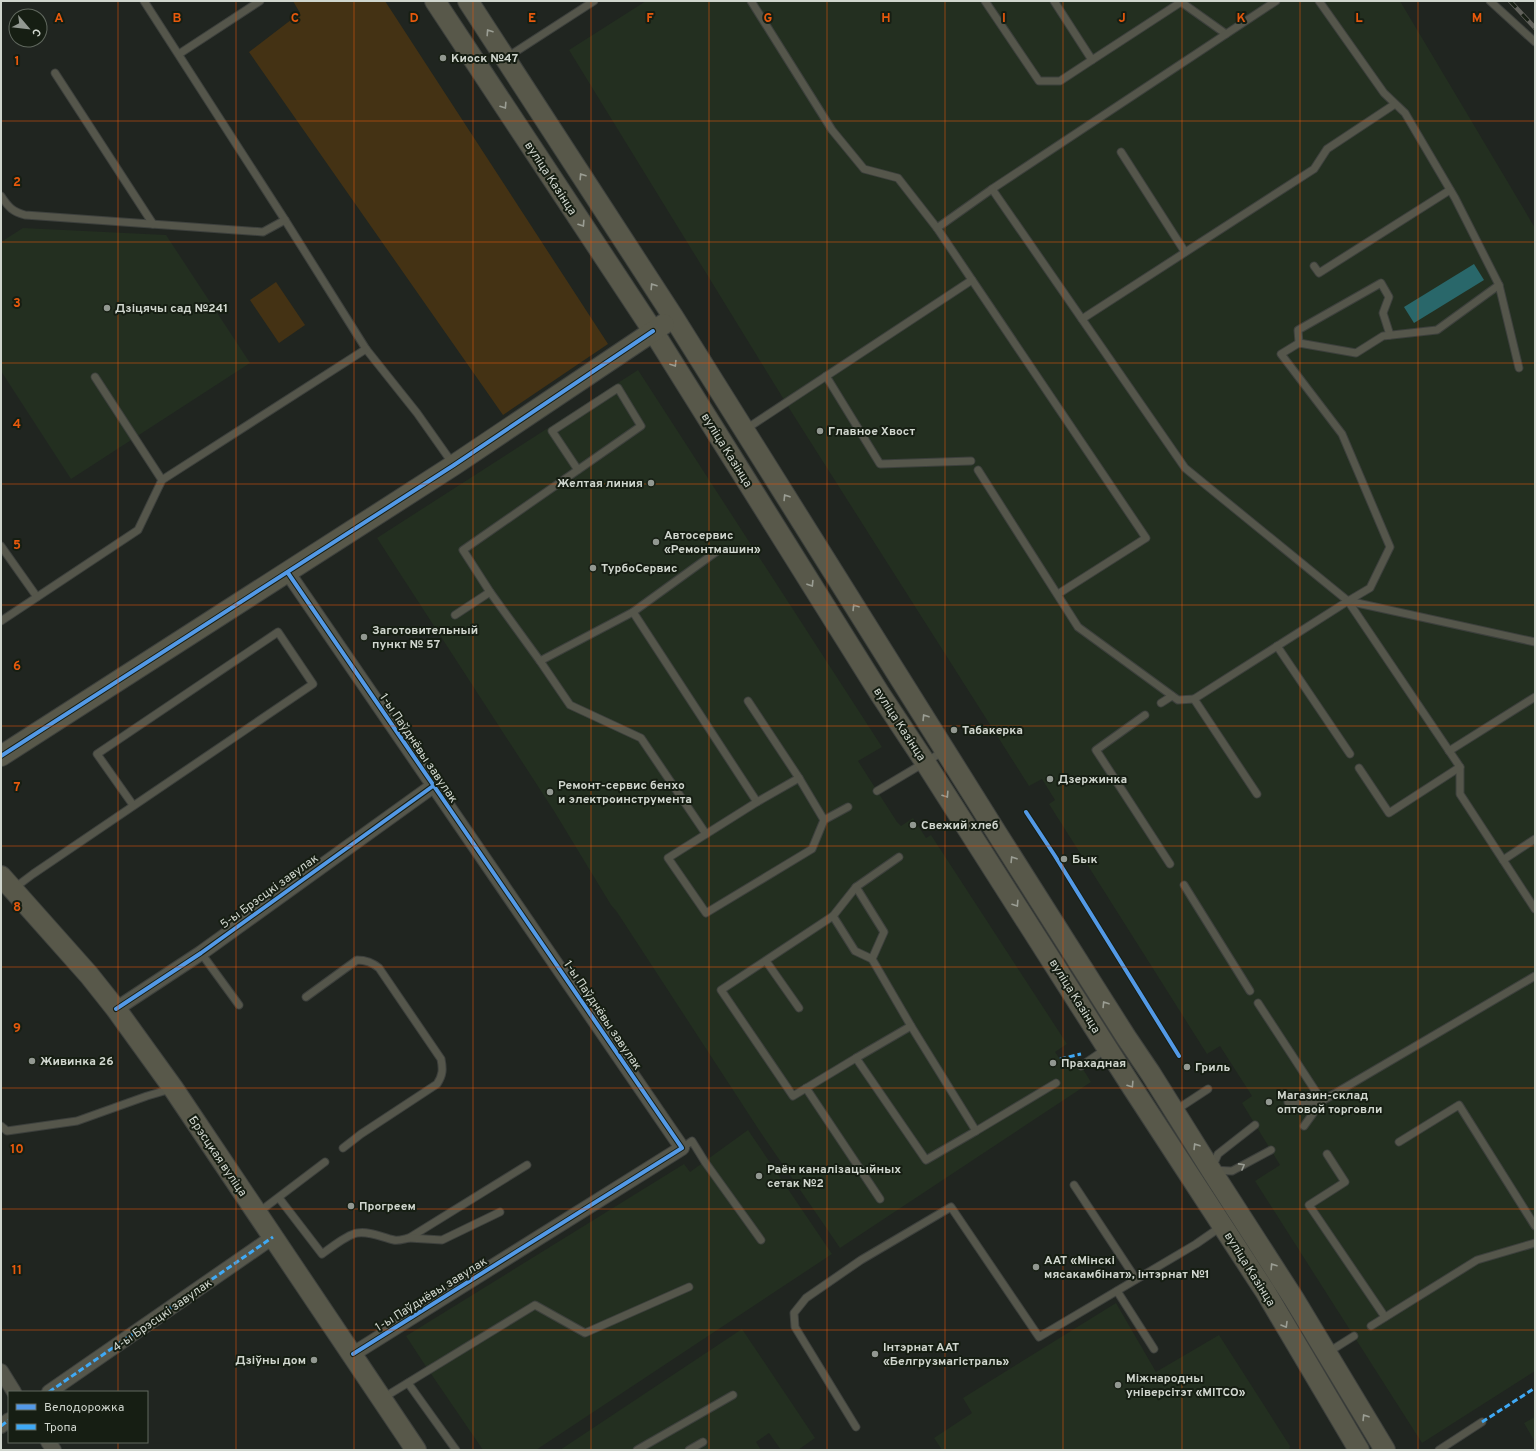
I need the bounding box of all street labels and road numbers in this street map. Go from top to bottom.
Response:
street label: вуліца Казінца [520,139,580,218]
street label: вуліца Казінца [697,410,755,491]
street label: вуліца Казінца [869,685,929,764]
street label: 1-ы Паўднёвы завулак [375,691,461,807]
street label: 5-ы Брэсцкі завулак [217,851,322,933]
street label: вуліца Казінца [1045,956,1103,1037]
street label: 1-ы Паўднёвы завулак [559,958,645,1074]
street label: Брэсцкая вуліца [184,1113,250,1200]
street label: вуліца Казінца [1220,1229,1278,1310]
street label: 1-ы Паўднёвы завулак [373,1254,491,1336]
street label: 4-ы Брэсцкі завулак [110,1275,215,1356]

